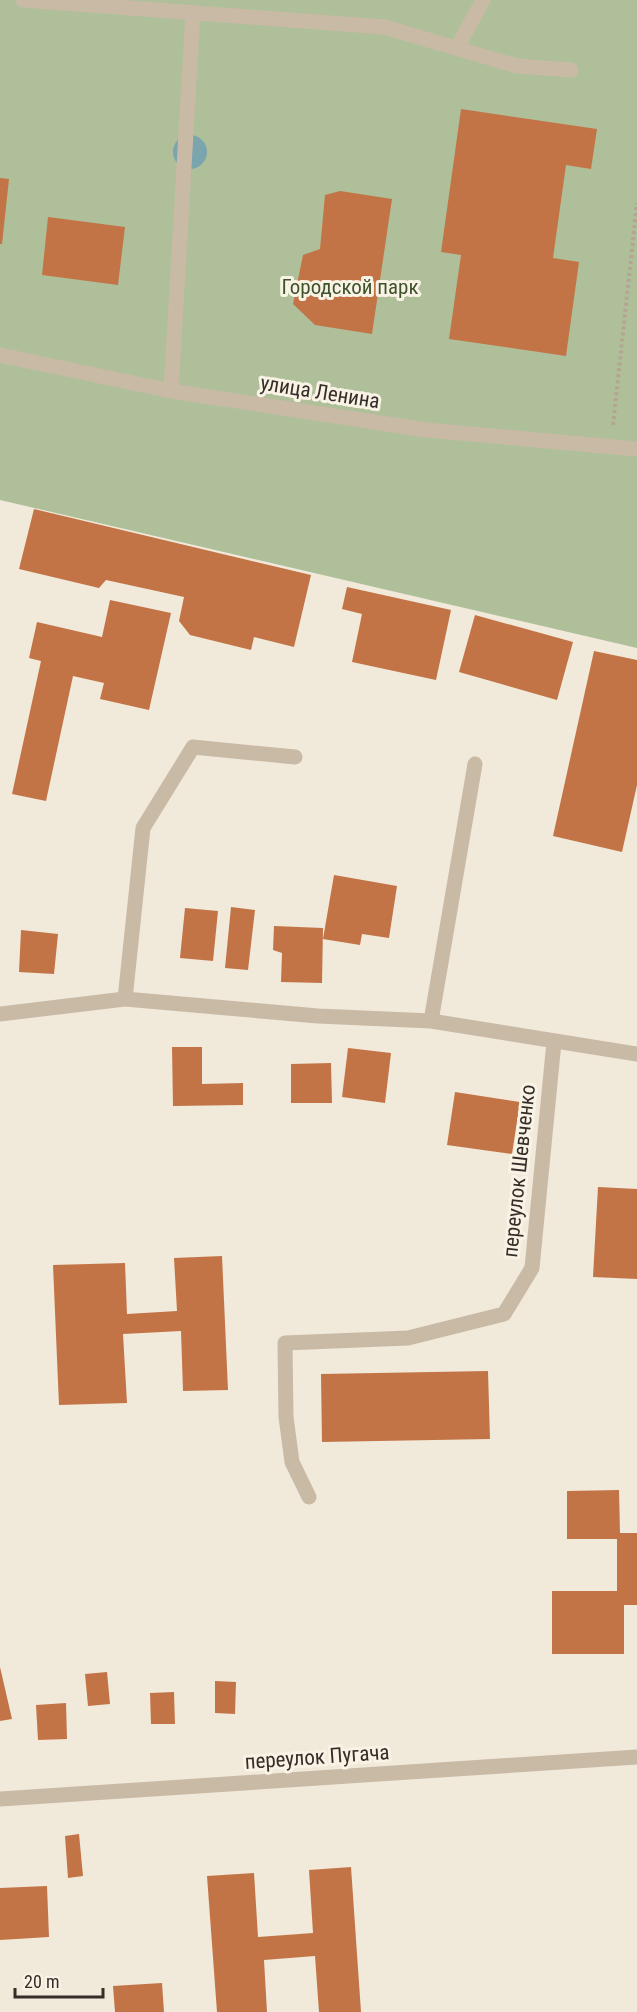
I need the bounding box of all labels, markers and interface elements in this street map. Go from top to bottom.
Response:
park label: Городской парк [281,275,419,299]
street label: улица Ленина [259,371,381,413]
street label: переулок Шевченко [498,1083,540,1259]
street label: переулок Пугача [244,1740,390,1774]
scale bar [15,1961,104,1999]
text: 20 m [24,1971,59,1992]

